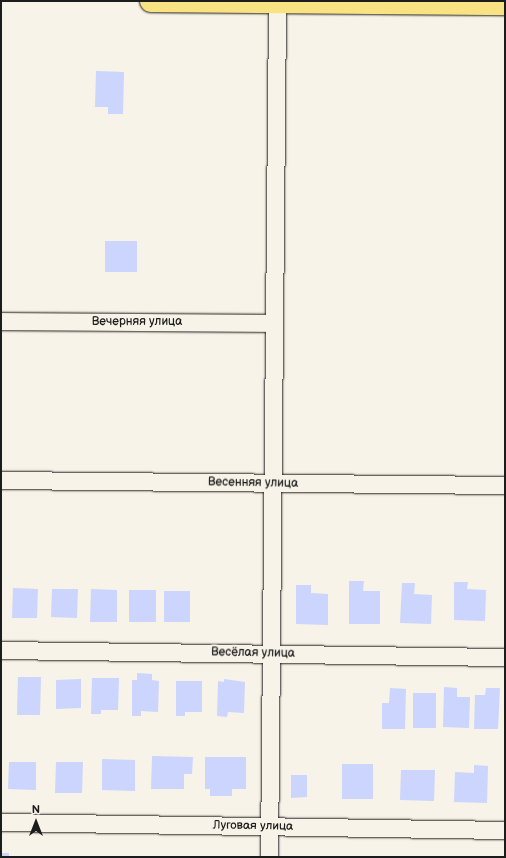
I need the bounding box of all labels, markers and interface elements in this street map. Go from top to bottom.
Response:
street label: Вечерняя улица [92,315,182,329]
street label: Весенняя улица [208,475,298,491]
street label: Весёлая улица [211,645,295,661]
north arrow [16,802,56,842]
text: N [32,803,40,816]
street label: Луговая улица [213,818,293,834]

